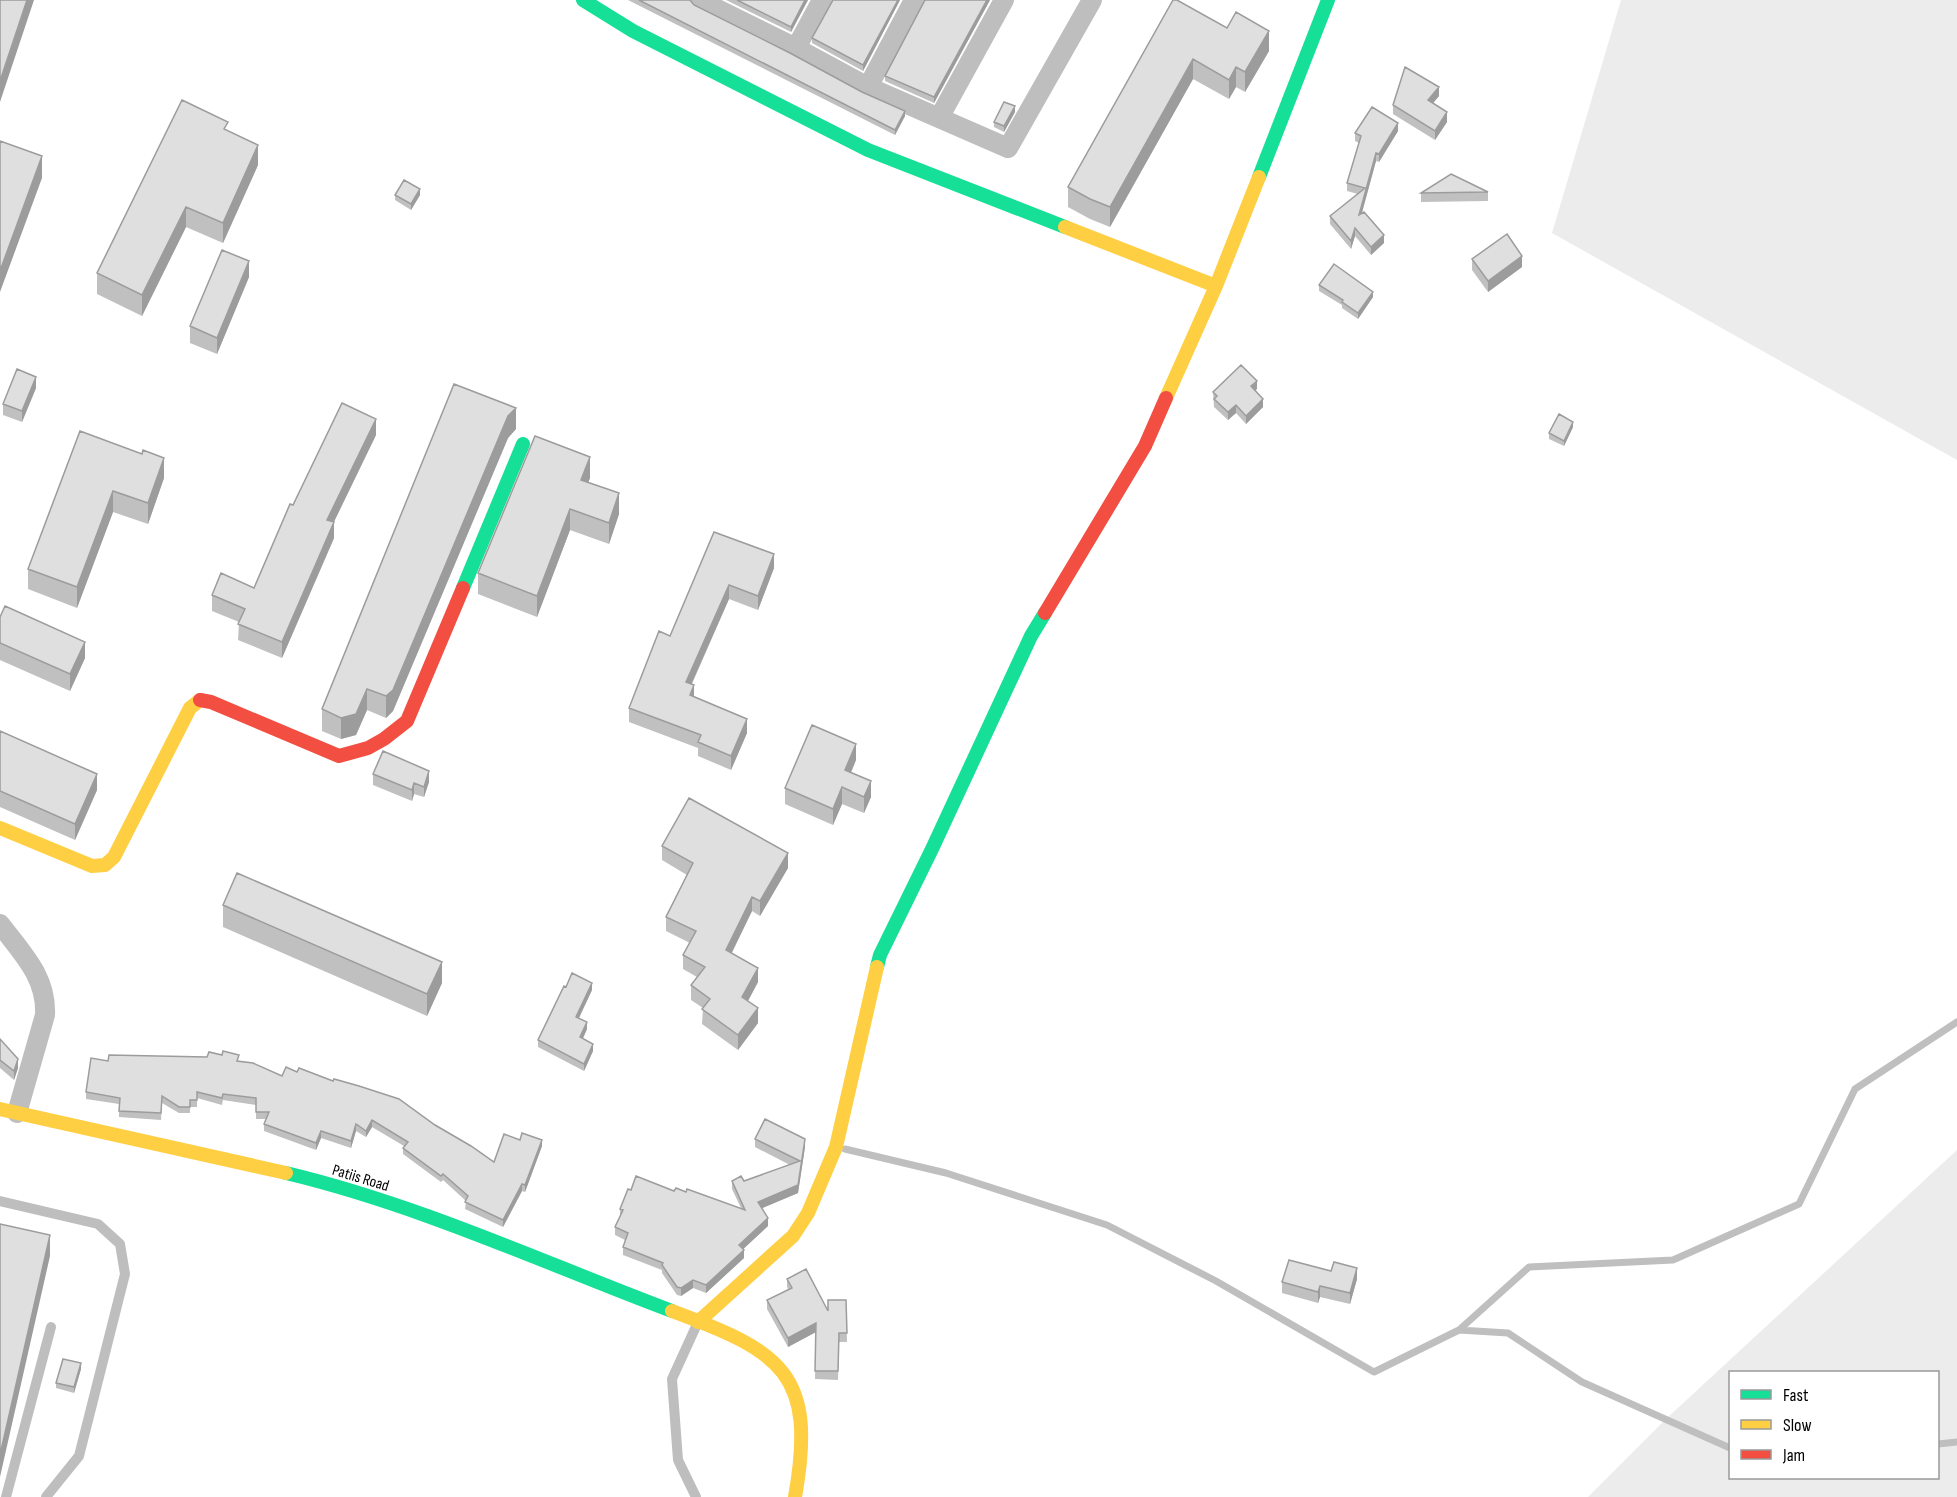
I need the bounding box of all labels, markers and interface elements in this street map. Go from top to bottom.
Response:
street label: Patiis Road [330,1161,391,1196]
legend [1729,1371,1939,1479]
text: Fast [1783,1385,1809,1406]
text: Slow [1783,1415,1812,1436]
text: Jam [1782,1445,1805,1466]

